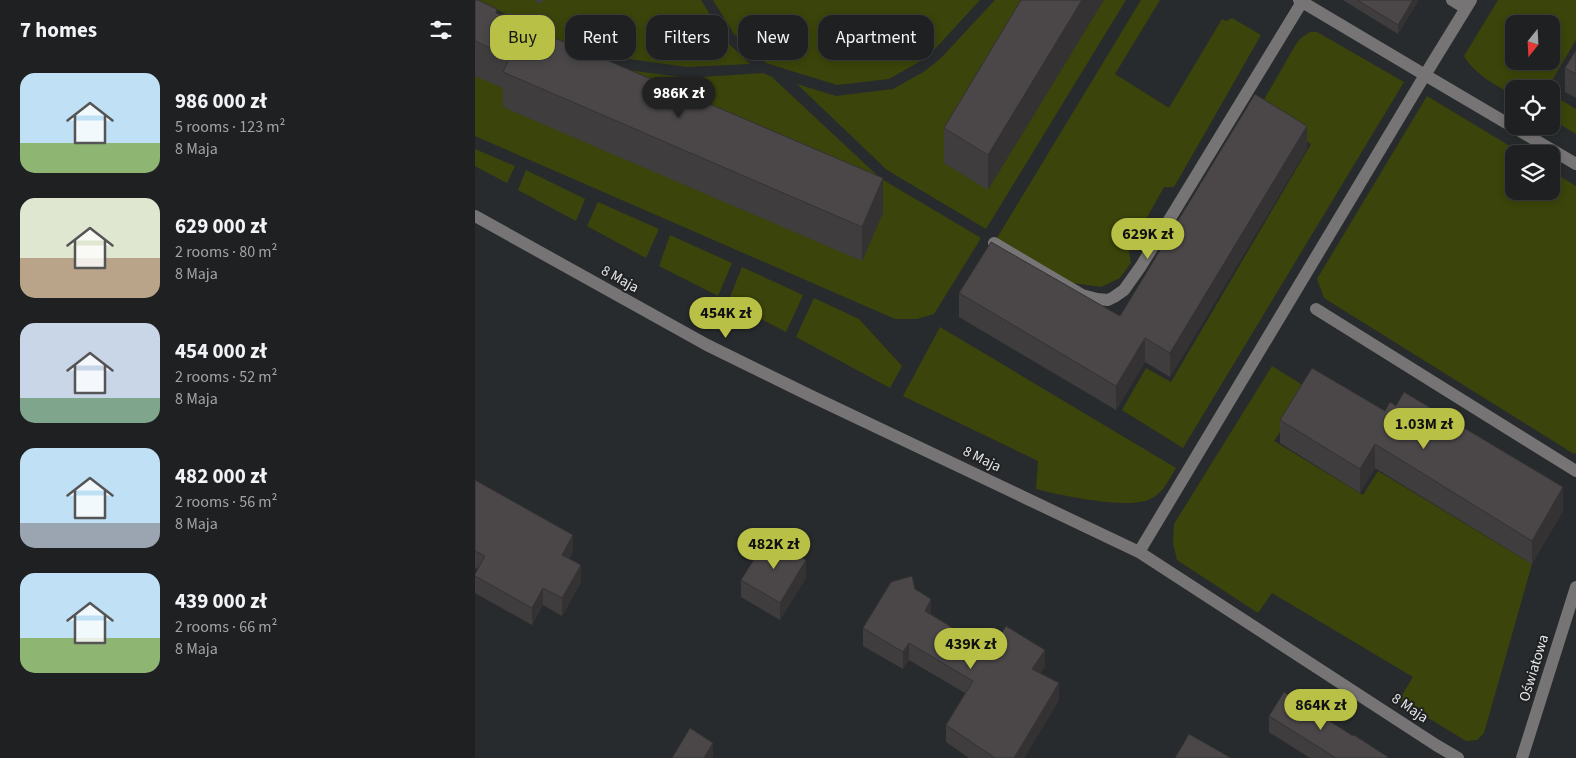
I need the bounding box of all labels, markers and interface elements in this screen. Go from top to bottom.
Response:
text: 7 homes [20,15,97,45]
chip: Buy [490,15,555,60]
chip: Rent [565,15,636,60]
chip: Filters [646,15,728,60]
chip: New [738,15,808,60]
chip: Apartment [818,15,934,60]
north arrow [1505,15,1560,70]
map controls [1505,15,1560,200]
icon: filters [427,16,455,44]
pin: 986K zł [633,76,725,119]
button: locate [1505,80,1560,135]
text: 986K zł [653,82,705,104]
text: 986 000 zł [175,86,267,116]
icon: home [60,93,120,153]
text: 5 rooms · 123 m² [175,116,285,138]
text: 8 Maja [175,138,218,160]
button: layers [1505,145,1560,200]
text: 629 000 zł [175,211,267,241]
icon: home [60,218,120,278]
pin: 629K zł [1102,218,1194,260]
text: 629K zł [1122,223,1174,245]
text: 2 rooms · 80 m² [175,241,277,263]
street label: 8 Maja [597,260,643,298]
text: 8 Maja [175,263,218,285]
pin: 454K zł [680,296,772,339]
text: 454K zł [700,302,752,324]
text: 454 000 zł [175,336,267,366]
icon: home [60,343,120,403]
text: 2 rooms · 52 m² [175,366,277,388]
text: 8 Maja [175,388,218,410]
pin: 1.03M zł [1372,408,1476,450]
text: 1.03M zł [1395,413,1453,435]
street label: 8 Maja [959,441,1005,477]
text: 482 000 zł [175,461,267,491]
icon: home [60,468,120,528]
text: 2 rooms · 56 m² [175,491,277,513]
text: 8 Maja [175,513,218,535]
pin: 482K zł [728,528,820,570]
text: 482K zł [748,533,800,555]
text: 439 000 zł [175,586,267,616]
icon: home [60,593,120,653]
text: 2 rooms · 66 m² [175,616,277,638]
pin: 439K zł [925,628,1017,670]
street label: Oświatowa [1514,632,1554,704]
text: 439K zł [945,633,997,655]
text: 8 Maja [175,638,218,660]
pin: 864K zł [1275,688,1367,731]
street label: 8 Maja [1387,688,1433,728]
text: 864K zł [1295,694,1347,716]

